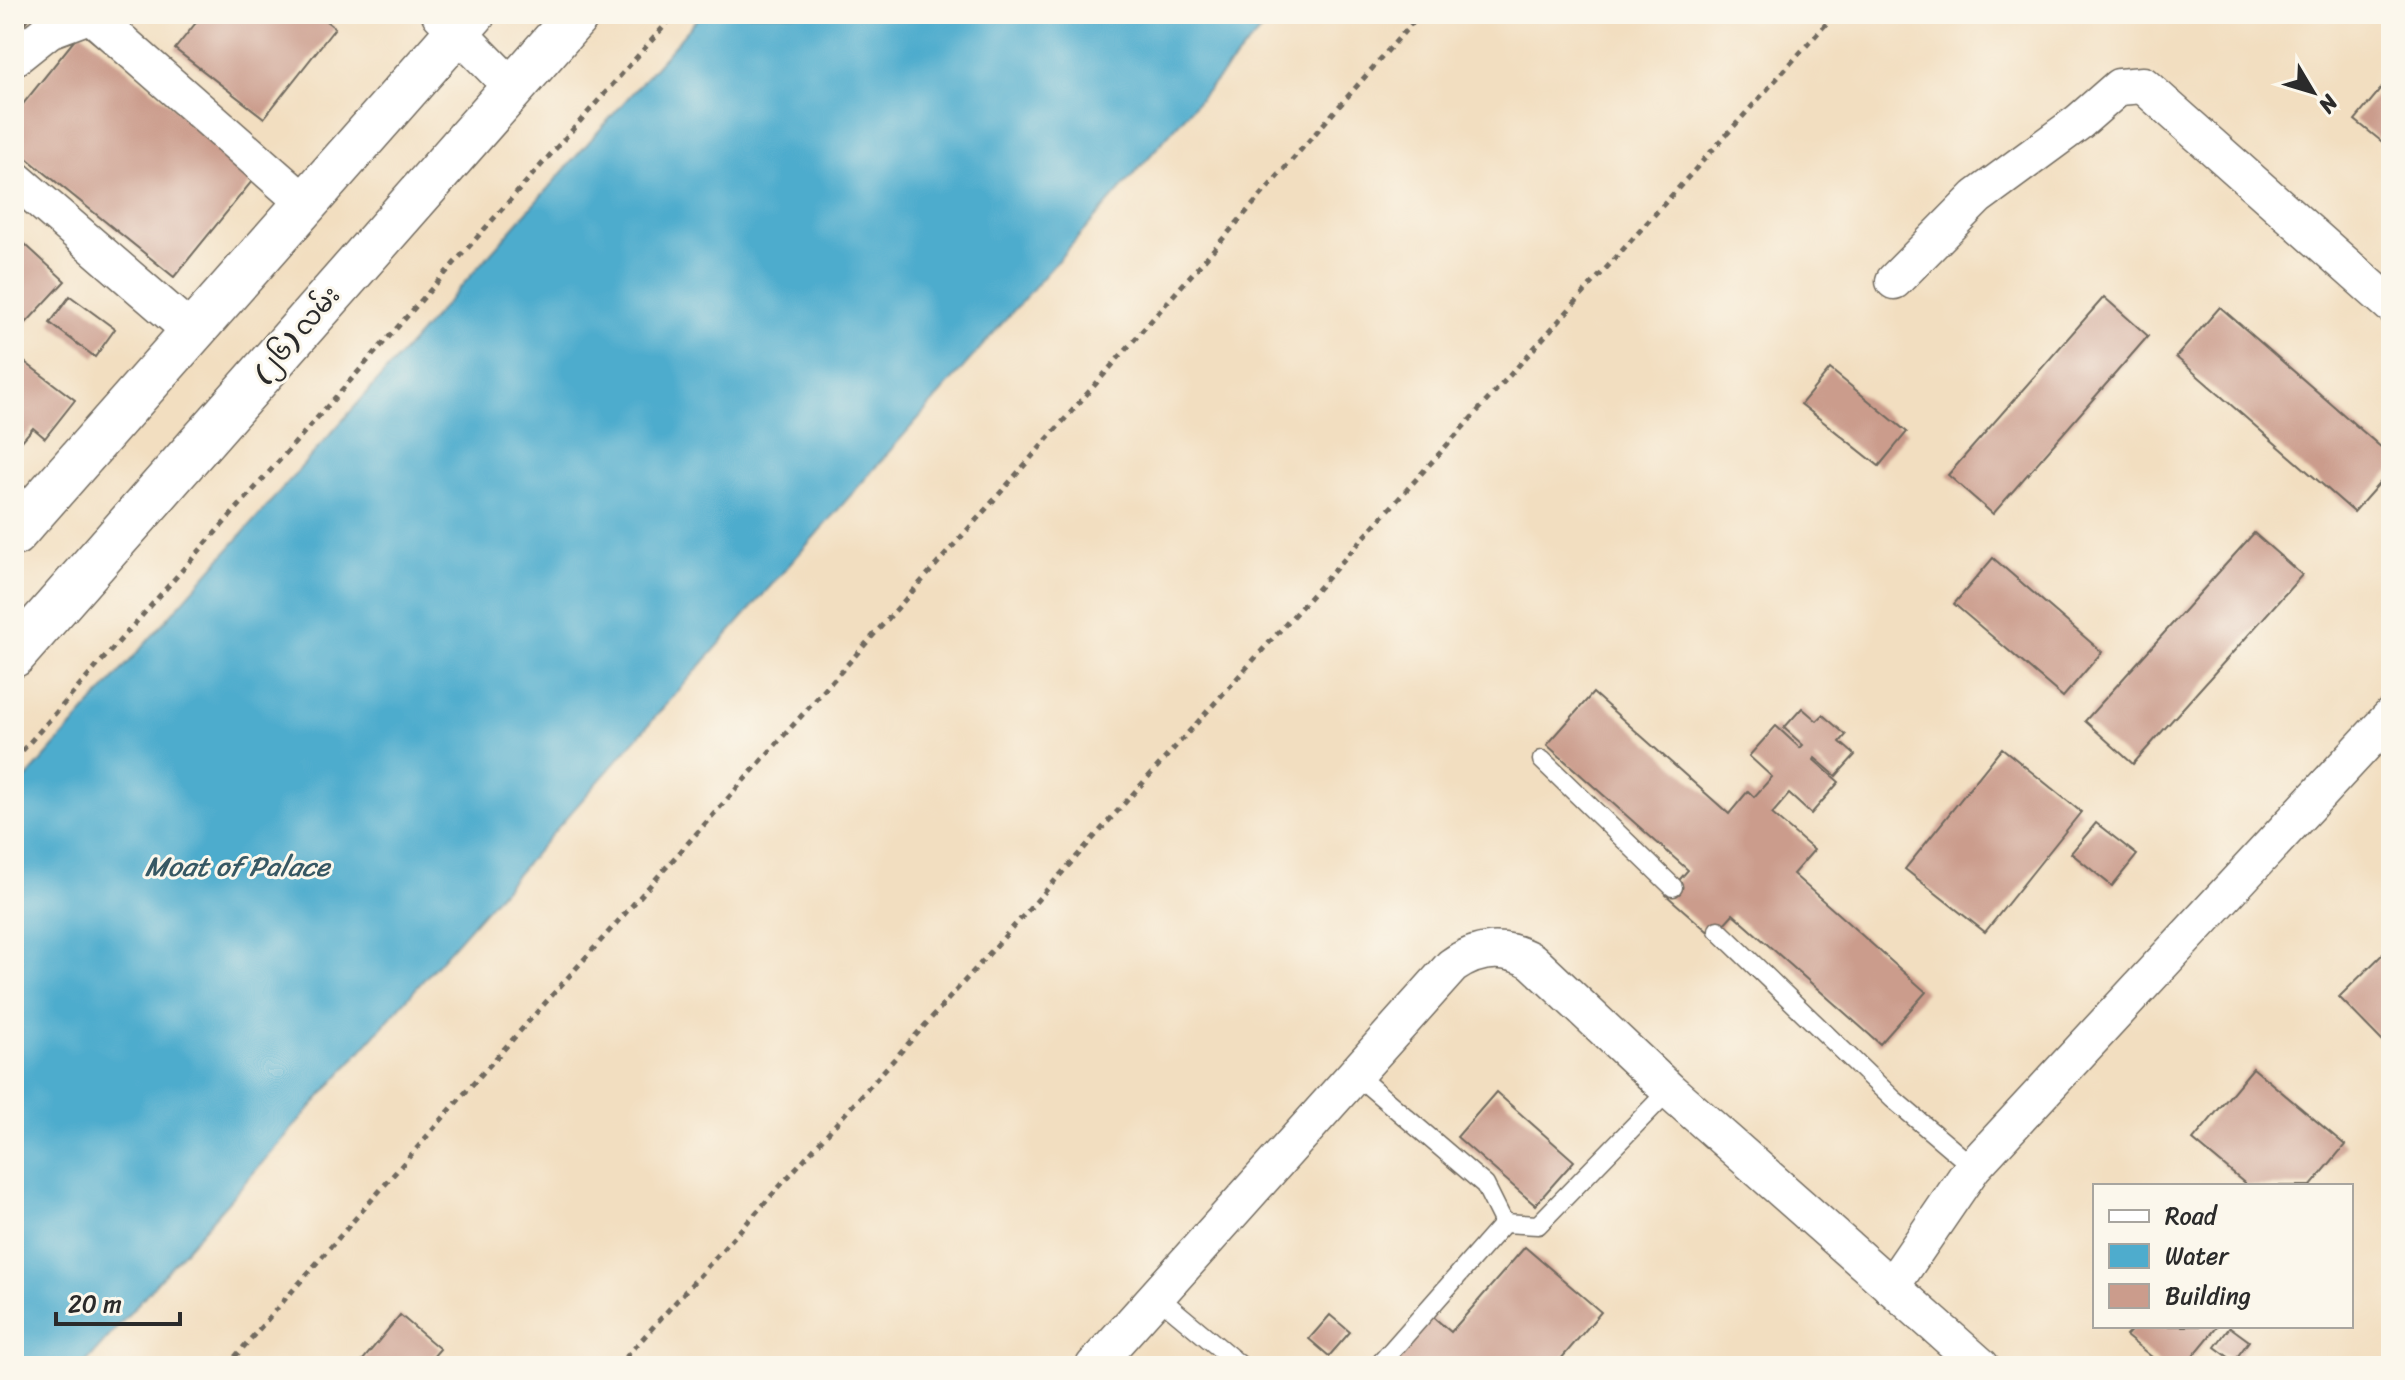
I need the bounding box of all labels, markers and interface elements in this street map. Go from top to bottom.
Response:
north arrow [2273,52,2353,132]
text: N [2308,85,2349,123]
street label: (၂၆) လမ်း [240,275,352,393]
water label: Moat of Palace [145,842,332,891]
legend [2093,1184,2353,1328]
text: Road [2165,1195,2219,1237]
text: Water [2165,1235,2230,1277]
text: Building [2165,1275,2251,1317]
scale bar [56,1276,180,1326]
text: 20 m [68,1283,122,1325]

